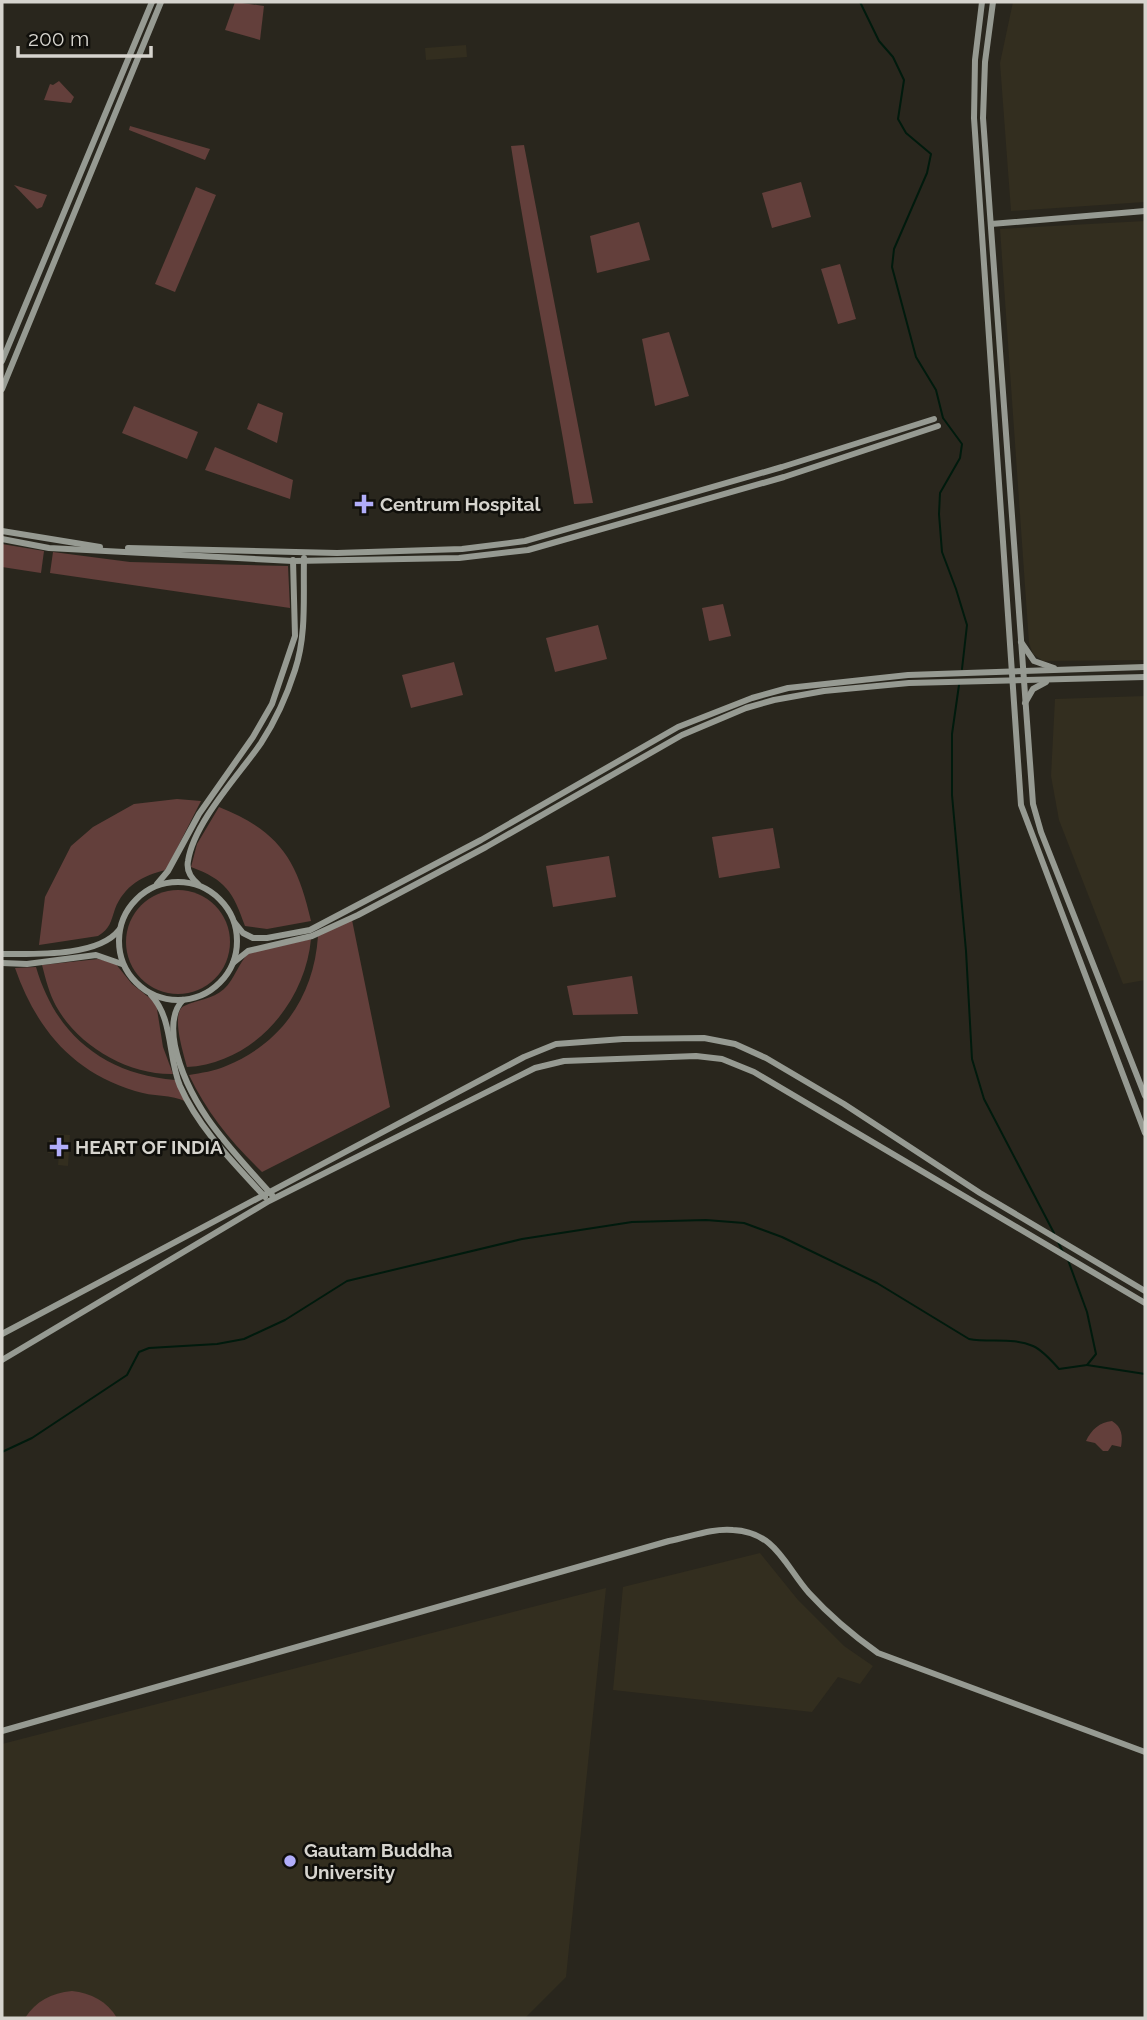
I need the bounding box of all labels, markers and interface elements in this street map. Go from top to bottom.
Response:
scale bar [18,14,150,58]
text: 200 m [28,26,89,51]
place label: Centrum Hospital [380,493,541,515]
marker: Centrum Hospital [354,494,374,514]
place label: HEART OF INDIA [75,1136,223,1158]
marker: HEART OF INDIA [49,1137,69,1157]
place label: Gautam Buddha University [304,1839,452,1883]
marker: Gautam Buddha University [282,1853,298,1869]

